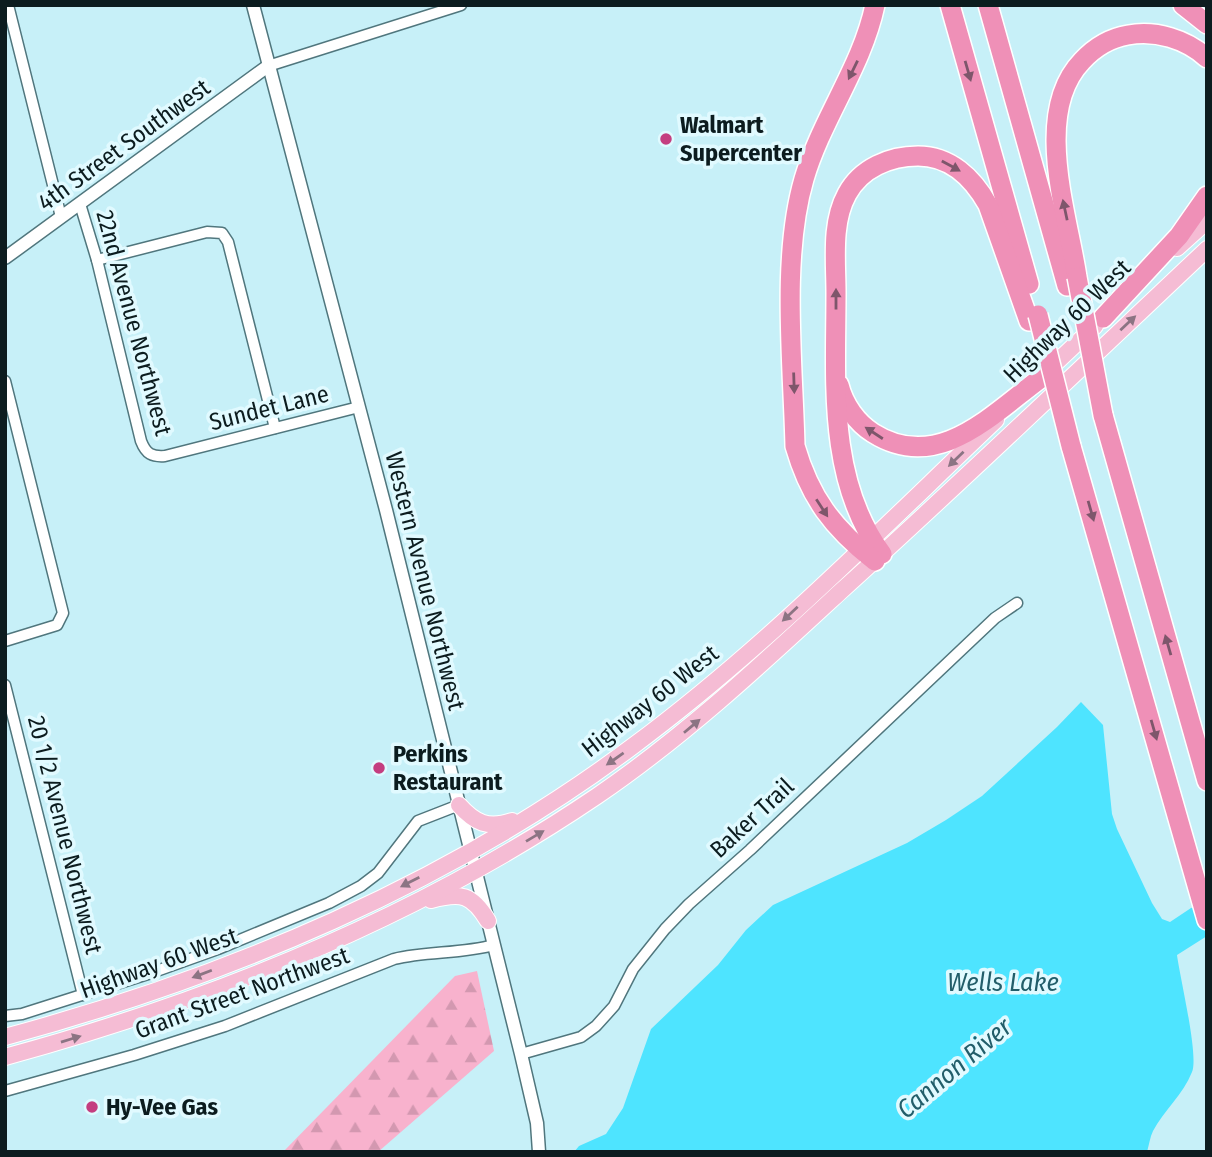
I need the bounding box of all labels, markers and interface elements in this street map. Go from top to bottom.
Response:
one-way arrow [848,60,859,80]
one-way arrow [964,61,974,82]
street label: 4th Street Southwest [33,73,216,217]
place label: Walmart Supercenter [680,111,802,167]
marker: Walmart Supercenter [658,131,674,147]
one-way arrow [942,160,961,172]
one-way arrow [1059,199,1070,221]
street label: 22nd Avenue Northwest [90,207,178,439]
street label: Highway 60 West [998,253,1136,389]
one-way arrow [830,288,842,310]
one-way arrow [1120,315,1137,331]
one-way arrow [788,372,799,394]
street label: Sundet Lane [206,380,332,436]
one-way arrow [865,427,884,440]
street label: Western Avenue Northwest [379,449,471,713]
one-way arrow [948,450,965,466]
one-way arrow [816,498,829,518]
one-way arrow [1086,501,1096,522]
one-way arrow [782,606,799,622]
one-way arrow [1163,634,1173,655]
street label: Highway 60 West [576,639,724,763]
street label: 20 1/2 Avenue Northwest [22,713,108,957]
one-way arrow [683,718,701,734]
one-way arrow [1149,720,1159,741]
place label: Perkins Restaurant [393,740,503,796]
one-way arrow [606,752,624,766]
marker: Perkins Restaurant [371,760,387,776]
street label: Baker Trail [704,772,800,864]
one-way arrow [525,830,544,842]
one-way arrow [400,877,420,888]
street label: Highway 60 West [76,922,242,1004]
street label: Grant Street Northwest [131,941,353,1045]
water label: Wells Lake [947,967,1059,998]
one-way arrow [191,968,212,979]
water label: Cannon River [891,1011,1019,1125]
one-way arrow [61,1033,82,1043]
place label: Hy-Vee Gas [106,1093,218,1121]
marker: Hy-Vee Gas [84,1099,100,1115]

